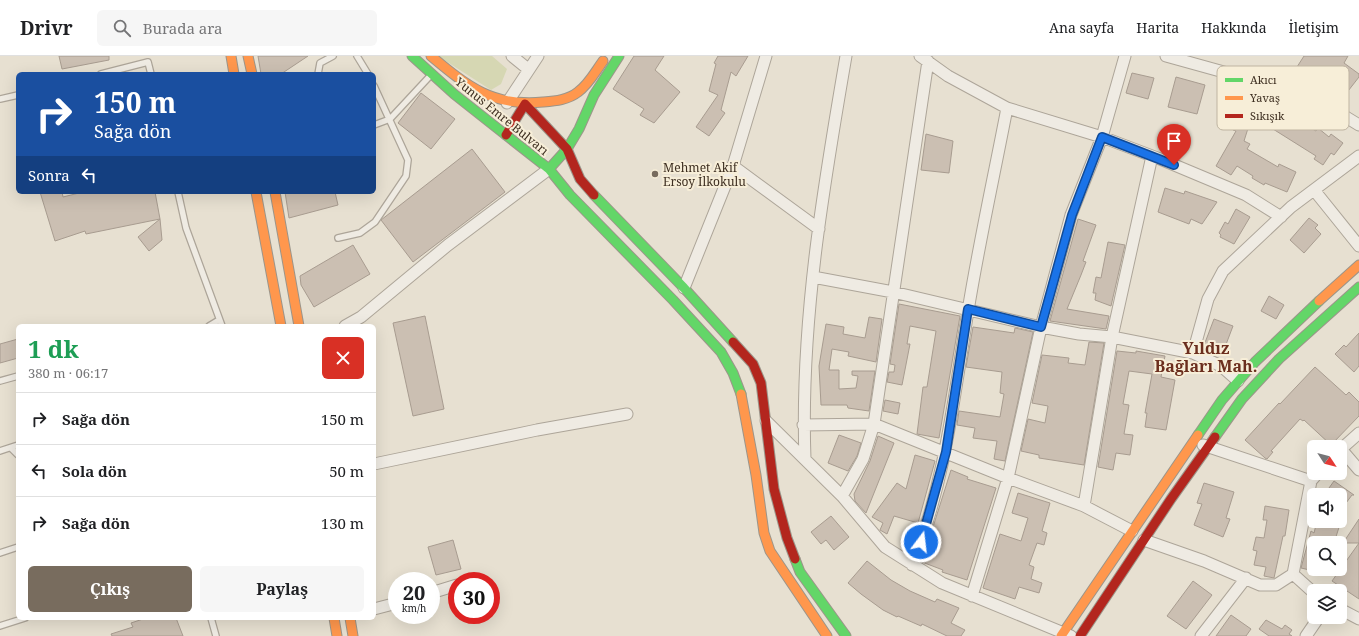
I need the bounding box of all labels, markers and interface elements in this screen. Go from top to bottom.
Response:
search box [97,10,377,46]
text: Drivr [20,15,73,41]
icon: search [111,17,133,39]
text: Burada ara [143,18,222,38]
text: Ana sayfa [1049,18,1114,37]
text: Harita [1136,18,1179,37]
text: Hakkında [1201,18,1267,37]
text: İletişim [1289,18,1339,37]
legend [1217,66,1349,130]
street label: Yunus Emre Bulvarı [451,72,552,159]
text: Akıcı [1250,72,1277,87]
text: 150 m [94,83,176,121]
icon: right [28,88,80,140]
text: Yavaş [1249,90,1280,105]
text: Sıkışık [1250,108,1285,123]
text: Sağa dön [94,119,171,143]
pin [1157,124,1191,165]
icon: arrive [1163,130,1185,152]
place label: Mehmet Akif Ersoy İlkokulu [663,159,746,190]
icon: left [78,164,100,186]
text: Sonra [28,165,70,185]
marker: Mehmet Akif Ersoy İlkokulu [650,169,660,179]
text: 1 dk [28,332,79,365]
button: close [322,337,364,379]
district label: Yıldız Bağları Mah. [1155,337,1257,377]
text: 380 m · 06:17 [28,364,108,382]
icon: right [28,408,50,430]
text: Sağa dön [62,409,130,429]
text: 150 m [321,409,364,429]
north arrow [1307,440,1347,480]
map controls [1307,440,1347,624]
icon: left [28,460,50,482]
text: Sola dön [62,461,127,481]
text: 50 m [329,461,364,481]
button: sound [1307,488,1347,528]
icon: right [28,512,50,534]
text: Sağa dön [62,513,130,533]
text: 130 m [321,513,364,533]
position arrow [900,521,942,563]
button: search [1307,536,1347,576]
button: Çıkış [28,566,192,612]
button: Paylaş [200,566,364,612]
speed limit sign: 30 [448,572,500,624]
text: 20 [403,579,425,606]
button: layers [1307,584,1347,624]
text: km/h [402,601,426,615]

